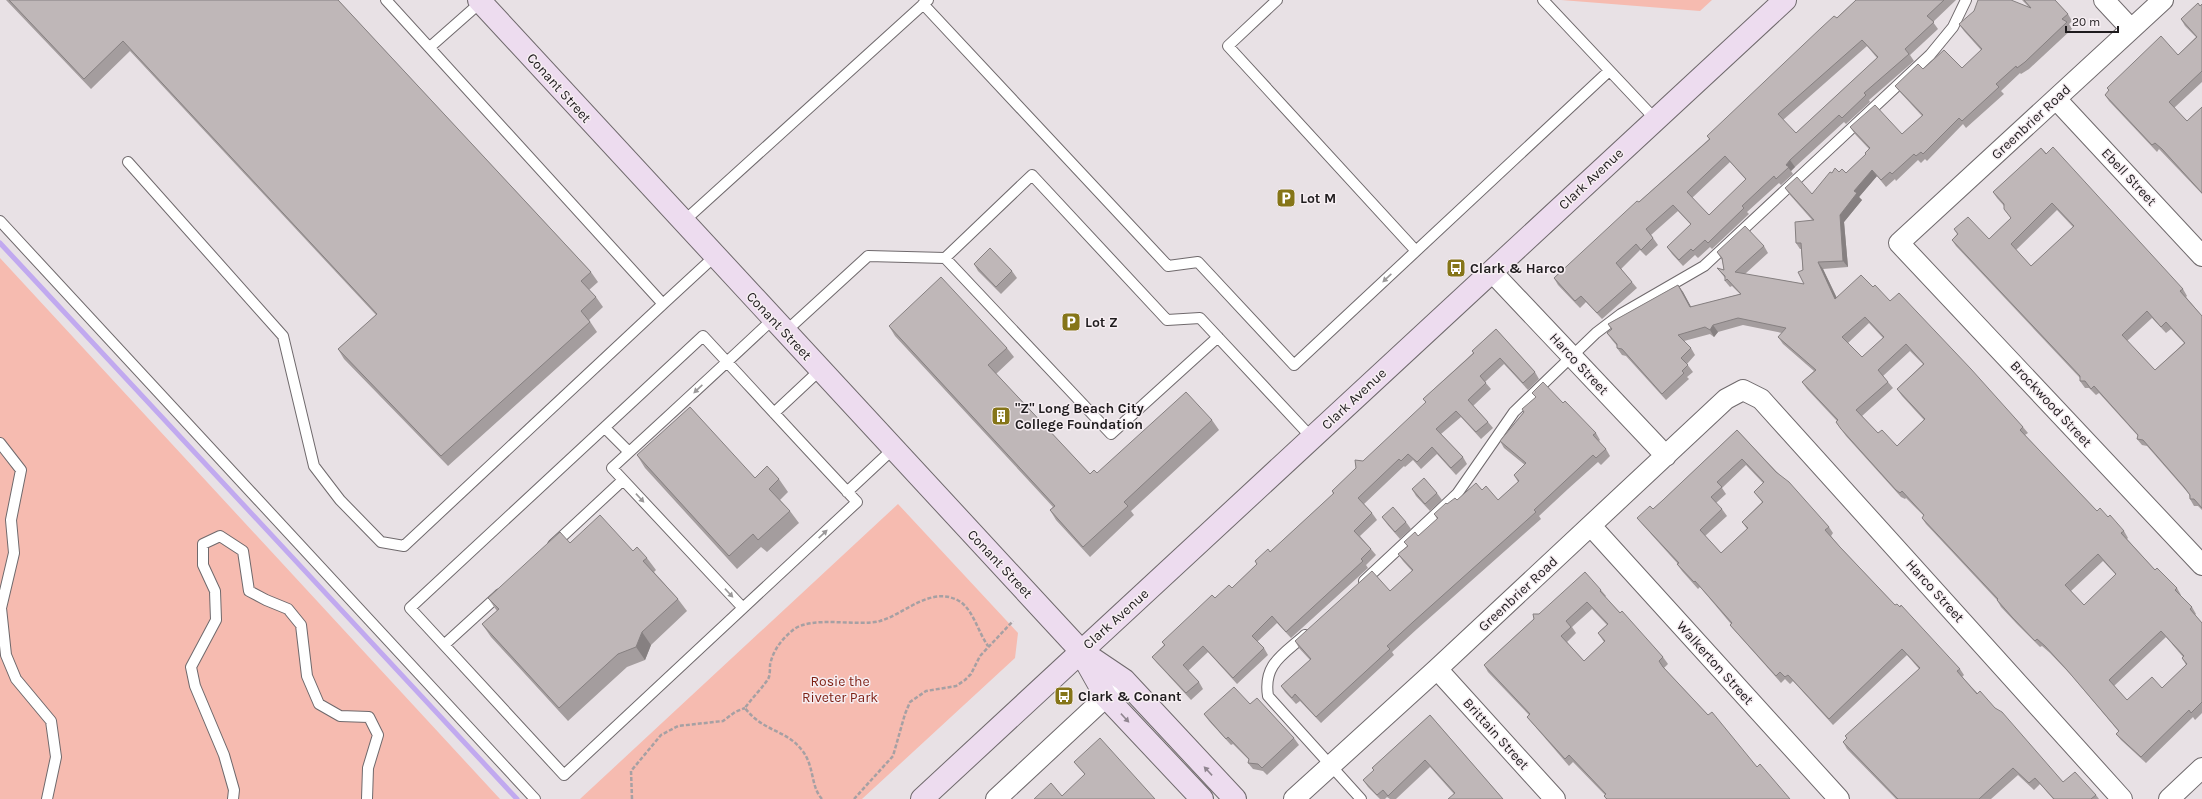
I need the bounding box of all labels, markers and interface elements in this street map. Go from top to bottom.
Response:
scale bar [2066,8,2118,34]
text: 20 m [2072,15,2100,29]
street label: Conant Street [523,50,595,126]
street label: Greenbrier Road [1988,81,2074,163]
street label: Clark Avenue [1555,145,1627,213]
street label: Ebell Street [2098,145,2160,209]
parking icon: Lot M [1275,187,1297,209]
place label: Lot M [1300,190,1336,207]
bus stop icon: Clark & Harco [1445,257,1467,279]
place label: Clark & Harco [1470,260,1565,277]
one-way arrow [1382,273,1392,283]
street label: Conant Street [743,288,815,364]
parking icon: Lot Z [1060,311,1082,333]
place label: Lot Z [1085,314,1118,331]
street label: Harco Street [1546,329,1612,399]
street label: Brockwood Street [2007,357,2095,451]
street label: Clark Avenue [1318,365,1390,433]
one-way arrow [693,384,703,393]
place label: "Z" Long Beach City College Foundation [1015,400,1144,433]
building icon: "Z" Long Beach City College Foundation [990,405,1012,427]
one-way arrow [635,493,645,503]
street label: Conant Street [964,526,1036,602]
one-way arrow [818,529,828,539]
street label: Greenbrier Road [1475,553,1561,635]
street label: Harco Street [1902,556,1968,626]
street label: Clark Avenue [1080,585,1152,653]
one-way arrow [724,588,734,598]
street label: Walkerton Street [1673,618,1757,708]
park label: Rosie the Riveter Park [802,673,878,706]
bus stop icon: Clark & Conant [1053,685,1075,707]
place label: Clark & Conant [1078,688,1182,705]
street label: Brittain Street [1459,695,1533,773]
one-way arrow [1120,713,1130,723]
one-way arrow [1204,766,1213,775]

